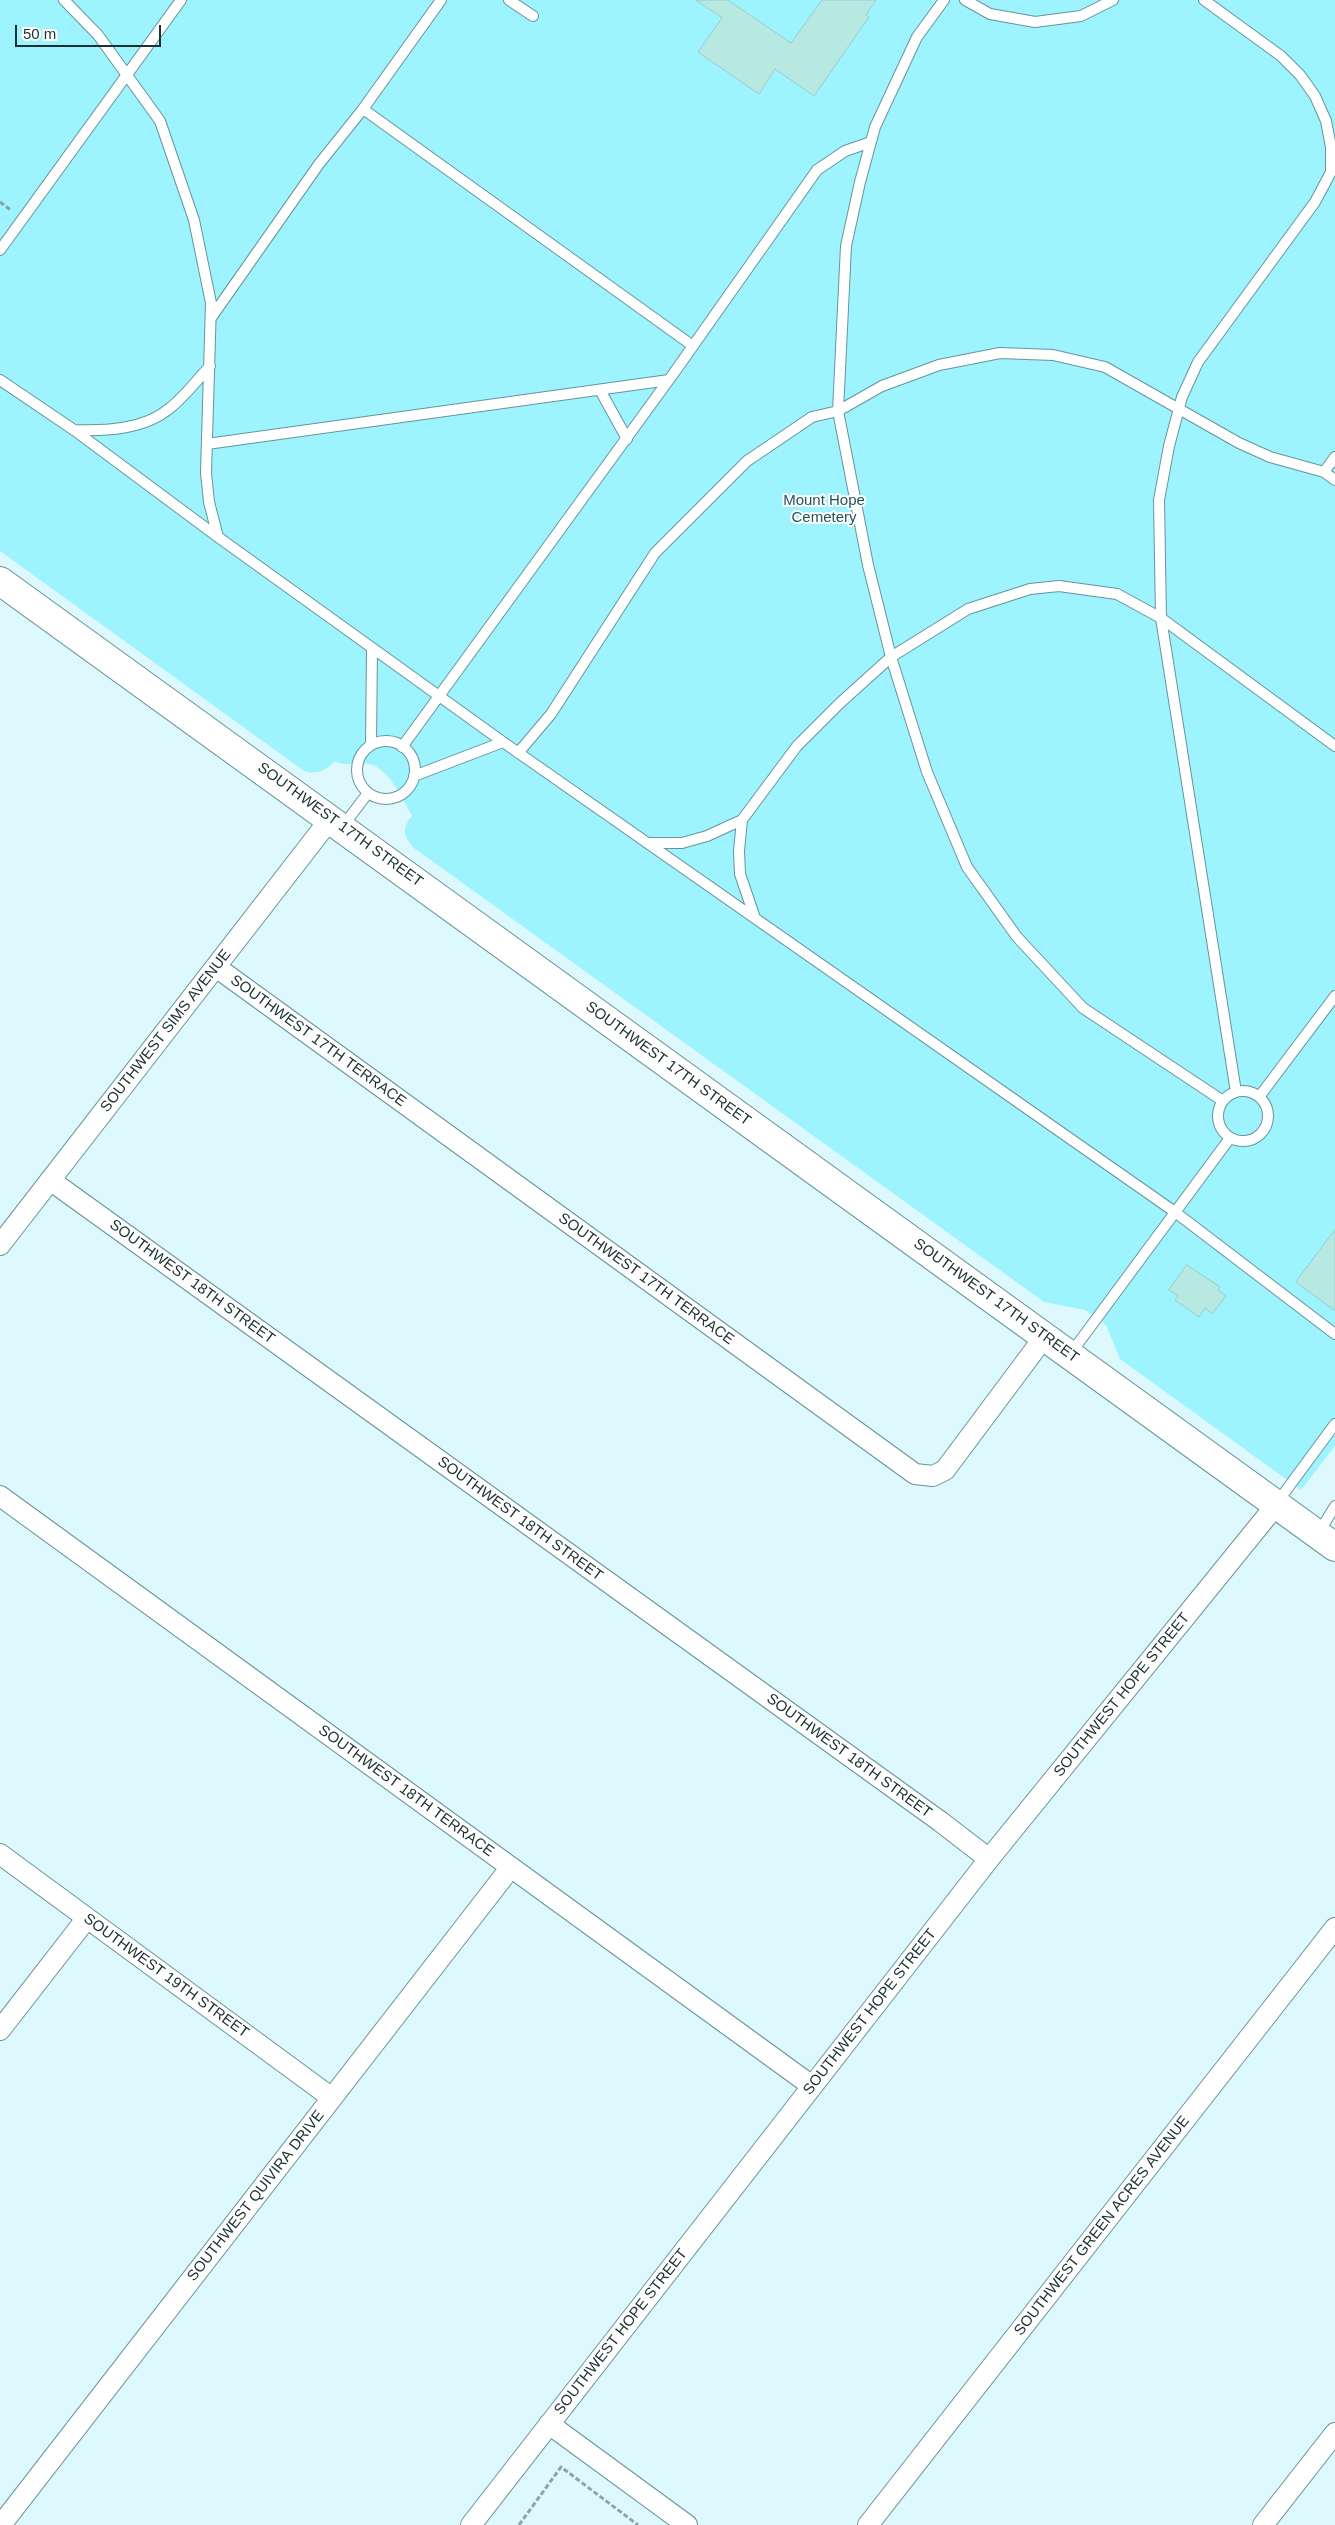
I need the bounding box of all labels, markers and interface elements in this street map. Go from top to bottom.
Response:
scale bar [18,15,164,47]
text: 50 m [23,25,56,42]
park label: Mount Hope Cemetery [783,492,865,527]
street label: SOUTHWEST 17TH STREET [254,759,426,891]
street label: SOUTHWEST SIMS AVENUE [97,946,235,1116]
street label: SOUTHWEST 17TH TERRACE [227,971,409,1111]
street label: SOUTHWEST 17TH STREET [582,998,754,1130]
street label: SOUTHWEST 17TH TERRACE [555,1209,737,1349]
street label: SOUTHWEST 18TH STREET [106,1216,278,1348]
street label: SOUTHWEST 17TH STREET [910,1235,1082,1367]
street label: SOUTHWEST 18TH STREET [434,1453,606,1585]
street label: SOUTHWEST HOPE STREET [1050,1609,1194,1781]
street label: SOUTHWEST 18TH STREET [763,1690,935,1822]
street label: SOUTHWEST 18TH TERRACE [315,1721,497,1861]
street label: SOUTHWEST 19TH STREET [80,1910,252,2042]
street label: SOUTHWEST HOPE STREET [800,1925,940,2099]
street label: SOUTHWEST QUIVIRA DRIVE [184,2107,328,2285]
street label: SOUTHWEST GREEN ACRES AVENUE [1011,2113,1193,2339]
street label: SOUTHWEST HOPE STREET [551,2245,691,2419]

